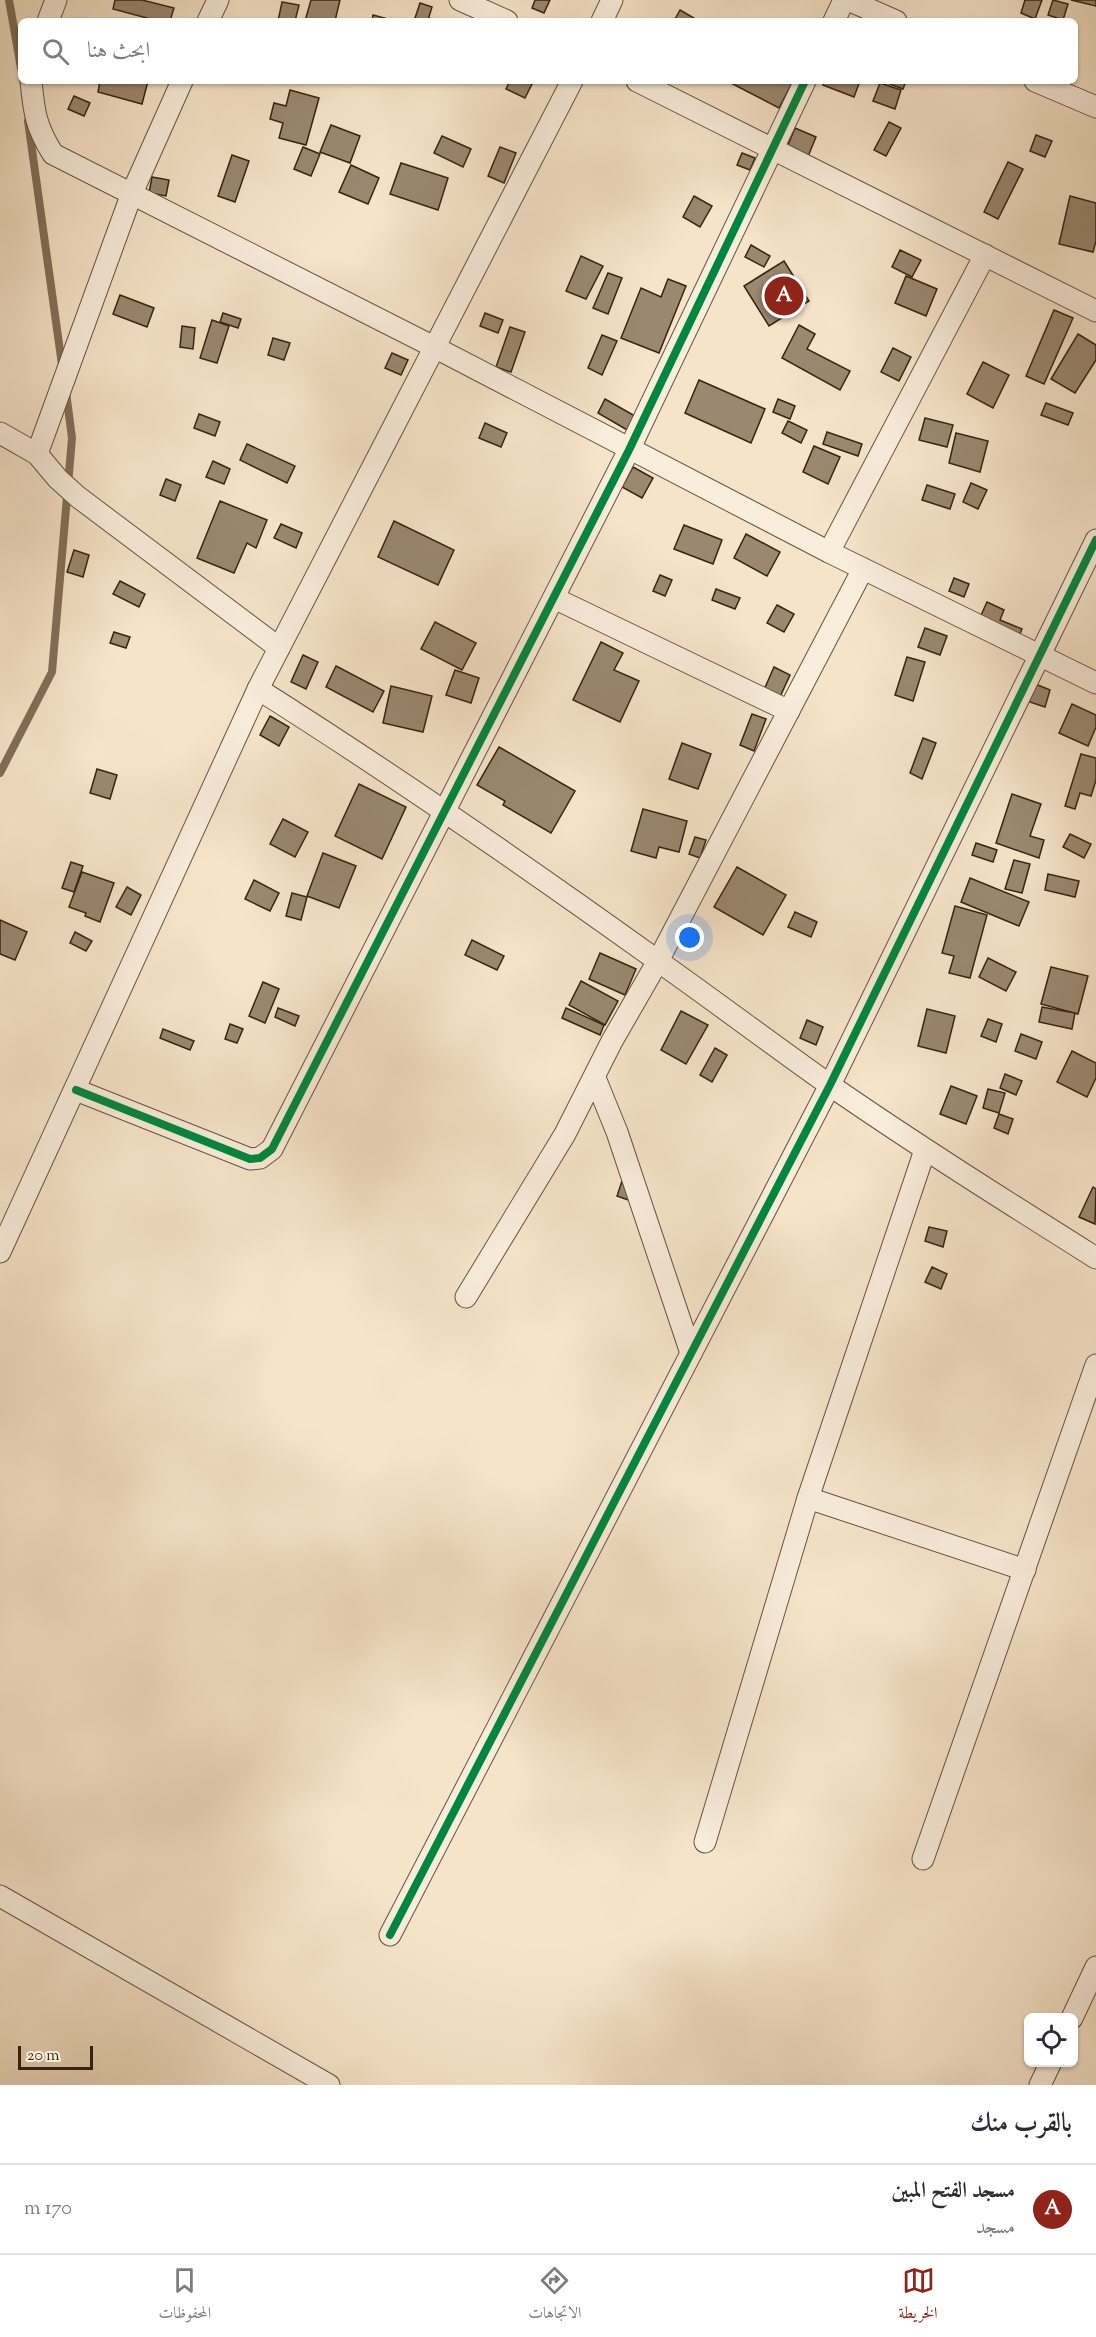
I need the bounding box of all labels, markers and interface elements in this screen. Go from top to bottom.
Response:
search box [18,18,1078,84]
icon: search [39,35,72,68]
text: ابحث هنا [87,36,150,68]
pin: A [764,274,804,318]
your location [675,923,704,952]
map controls [1024,2013,1078,2067]
button: locate [1024,2013,1078,2067]
scale bar [18,2043,93,2070]
text: 20 m [27,2045,60,2068]
text: بالقرب منك [970,2106,1072,2143]
text: مسجد الفتح المبين [891,2176,1015,2208]
text: 170 m [24,2195,72,2224]
text: A [1044,2195,1061,2224]
text: مسجد [976,2214,1015,2243]
tab: المحفوظات [159,2264,211,2328]
tab: الاتجاهات [528,2264,582,2328]
tab: الخريطة [899,2264,938,2328]

